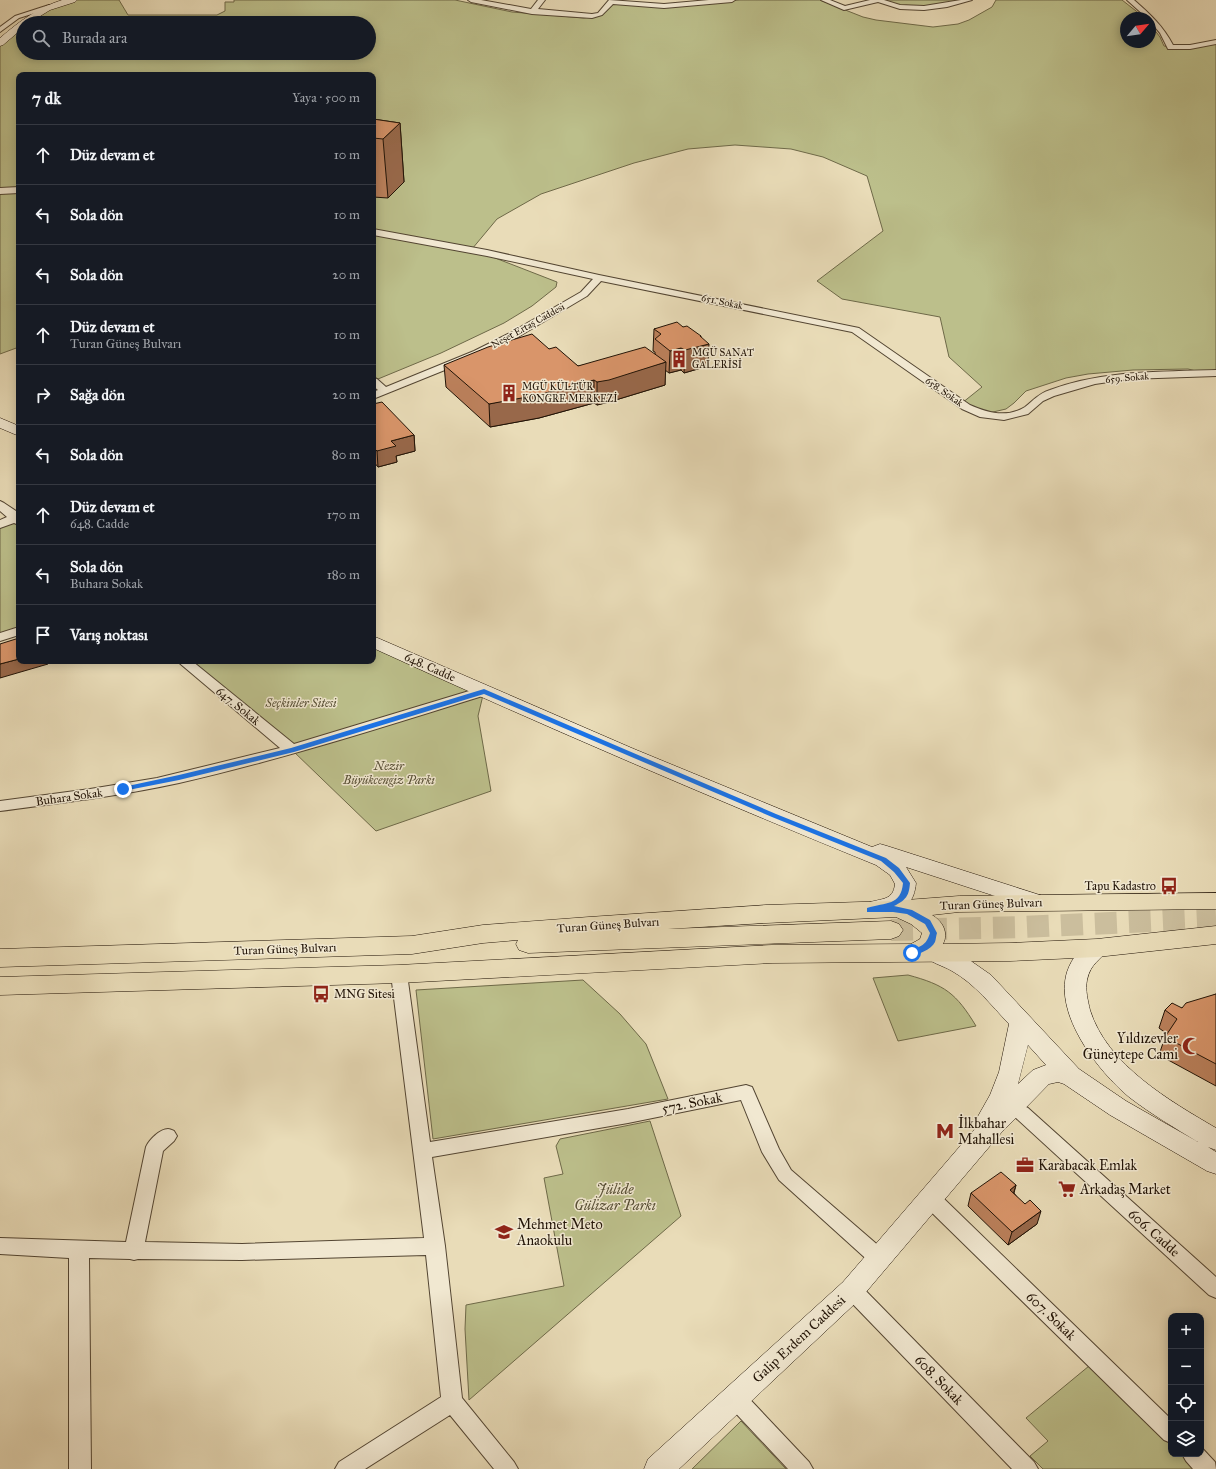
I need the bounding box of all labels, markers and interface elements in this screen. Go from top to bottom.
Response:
north arrow [1120,12,1156,48]
search box [16,16,376,60]
icon: search [30,27,52,49]
text: Burada ara [62,29,127,47]
text: 7 dk [32,88,61,109]
text: Yaya · 500 m [292,90,360,106]
icon: ahead [32,144,54,166]
text: Düz devam et [70,146,155,164]
text: 10 m [334,147,360,163]
icon: left [32,204,54,226]
text: Sola dön [70,206,123,224]
text: 10 m [334,207,360,223]
icon: left [32,264,54,286]
text: Sola dön [70,266,123,284]
text: 20 m [332,267,360,283]
street label: 651. Sokak [700,292,744,312]
street label: Neşet Ertaş Caddesi [489,301,567,351]
text: Düz devam et [70,318,155,336]
icon: ahead [32,324,54,346]
text: 10 m [334,327,360,343]
text: Turan Güneş Bulvarı [70,336,181,352]
place label: MGÜ SANAT GALERİSİ [692,345,754,371]
building icon: MGÜ SANAT GALERİSİ [669,349,689,369]
street label: 659. Sokak [1105,370,1150,386]
street label: 658. Sokak [923,375,966,410]
place label: MGÜ KÜLTÜR KONGRE MERKEZİ [522,379,618,405]
building icon: MGÜ KÜLTÜR KONGRE MERKEZİ [499,383,519,403]
icon: right [32,384,54,406]
text: Sağa dön [70,386,125,404]
text: 20 m [332,387,360,403]
icon: left [32,444,54,466]
text: Sola dön [70,446,123,464]
text: 80 m [332,447,360,463]
text: Düz devam et [70,498,155,516]
icon: ahead [32,504,54,526]
text: 170 m [327,507,360,523]
text: 648. Cadde [70,516,129,532]
text: Sola dön [70,558,123,576]
icon: left [32,564,54,586]
text: 180 m [327,567,360,583]
text: Buhara Sokak [70,576,143,592]
icon: arrive [32,624,54,646]
text: Varış noktası [70,626,148,644]
street label: 648. Cadde [402,650,458,684]
street label: 647. Sokak [213,684,263,728]
park label: Seçkinler Sitesi [265,696,337,710]
park label: Nezir Büyükcengiz Parkı [342,759,435,787]
route end [114,780,132,798]
street label: Buhara Sokak [35,785,104,809]
bus stop icon: Tapu Kadastro [1159,876,1179,896]
place label: Tapu Kadastro [1085,879,1156,893]
street label: Turan Güneş Bulvarı [939,895,1043,913]
street label: Turan Güneş Bulvarı [556,914,660,936]
street label: Turan Güneş Bulvarı [233,940,337,958]
route start [903,944,921,962]
bus stop icon: MNG Sitesi [311,984,331,1004]
place label: MNG Sitesi [334,987,396,1001]
place label: Yıldızevler Güneytepe Cami [1083,1030,1179,1063]
mosque icon: Yıldızevler Güneytepe Cami [1181,1036,1201,1056]
street label: 572. Sokak [660,1089,724,1117]
place label: İlkbahar Mahallesi [958,1114,1015,1148]
metro station icon: İlkbahar Mahallesi [935,1121,955,1141]
office icon: Karabacak Emlak [1015,1155,1035,1175]
place label: Karabacak Emlak [1038,1157,1138,1174]
supermarket icon: Arkadaş Market [1057,1179,1077,1199]
park label: Jülide Gülizar Parkı [574,1181,656,1214]
place label: Arkadaş Market [1079,1181,1171,1198]
street label: 606. Cadde [1125,1205,1184,1261]
place label: Mehmet Meto Anaokulu [516,1216,603,1249]
school or university icon: Mehmet Meto Anaokulu [494,1222,514,1242]
street label: 607. Sokak [1023,1288,1080,1344]
street label: Galip Erdem Caddesi [749,1291,849,1386]
map controls [1168,1313,1204,1457]
button: + [1168,1313,1204,1349]
button: − [1168,1349,1204,1385]
street label: 608. Sokak [911,1352,967,1409]
button: locate [1168,1385,1204,1421]
button: layers [1168,1421,1204,1457]

